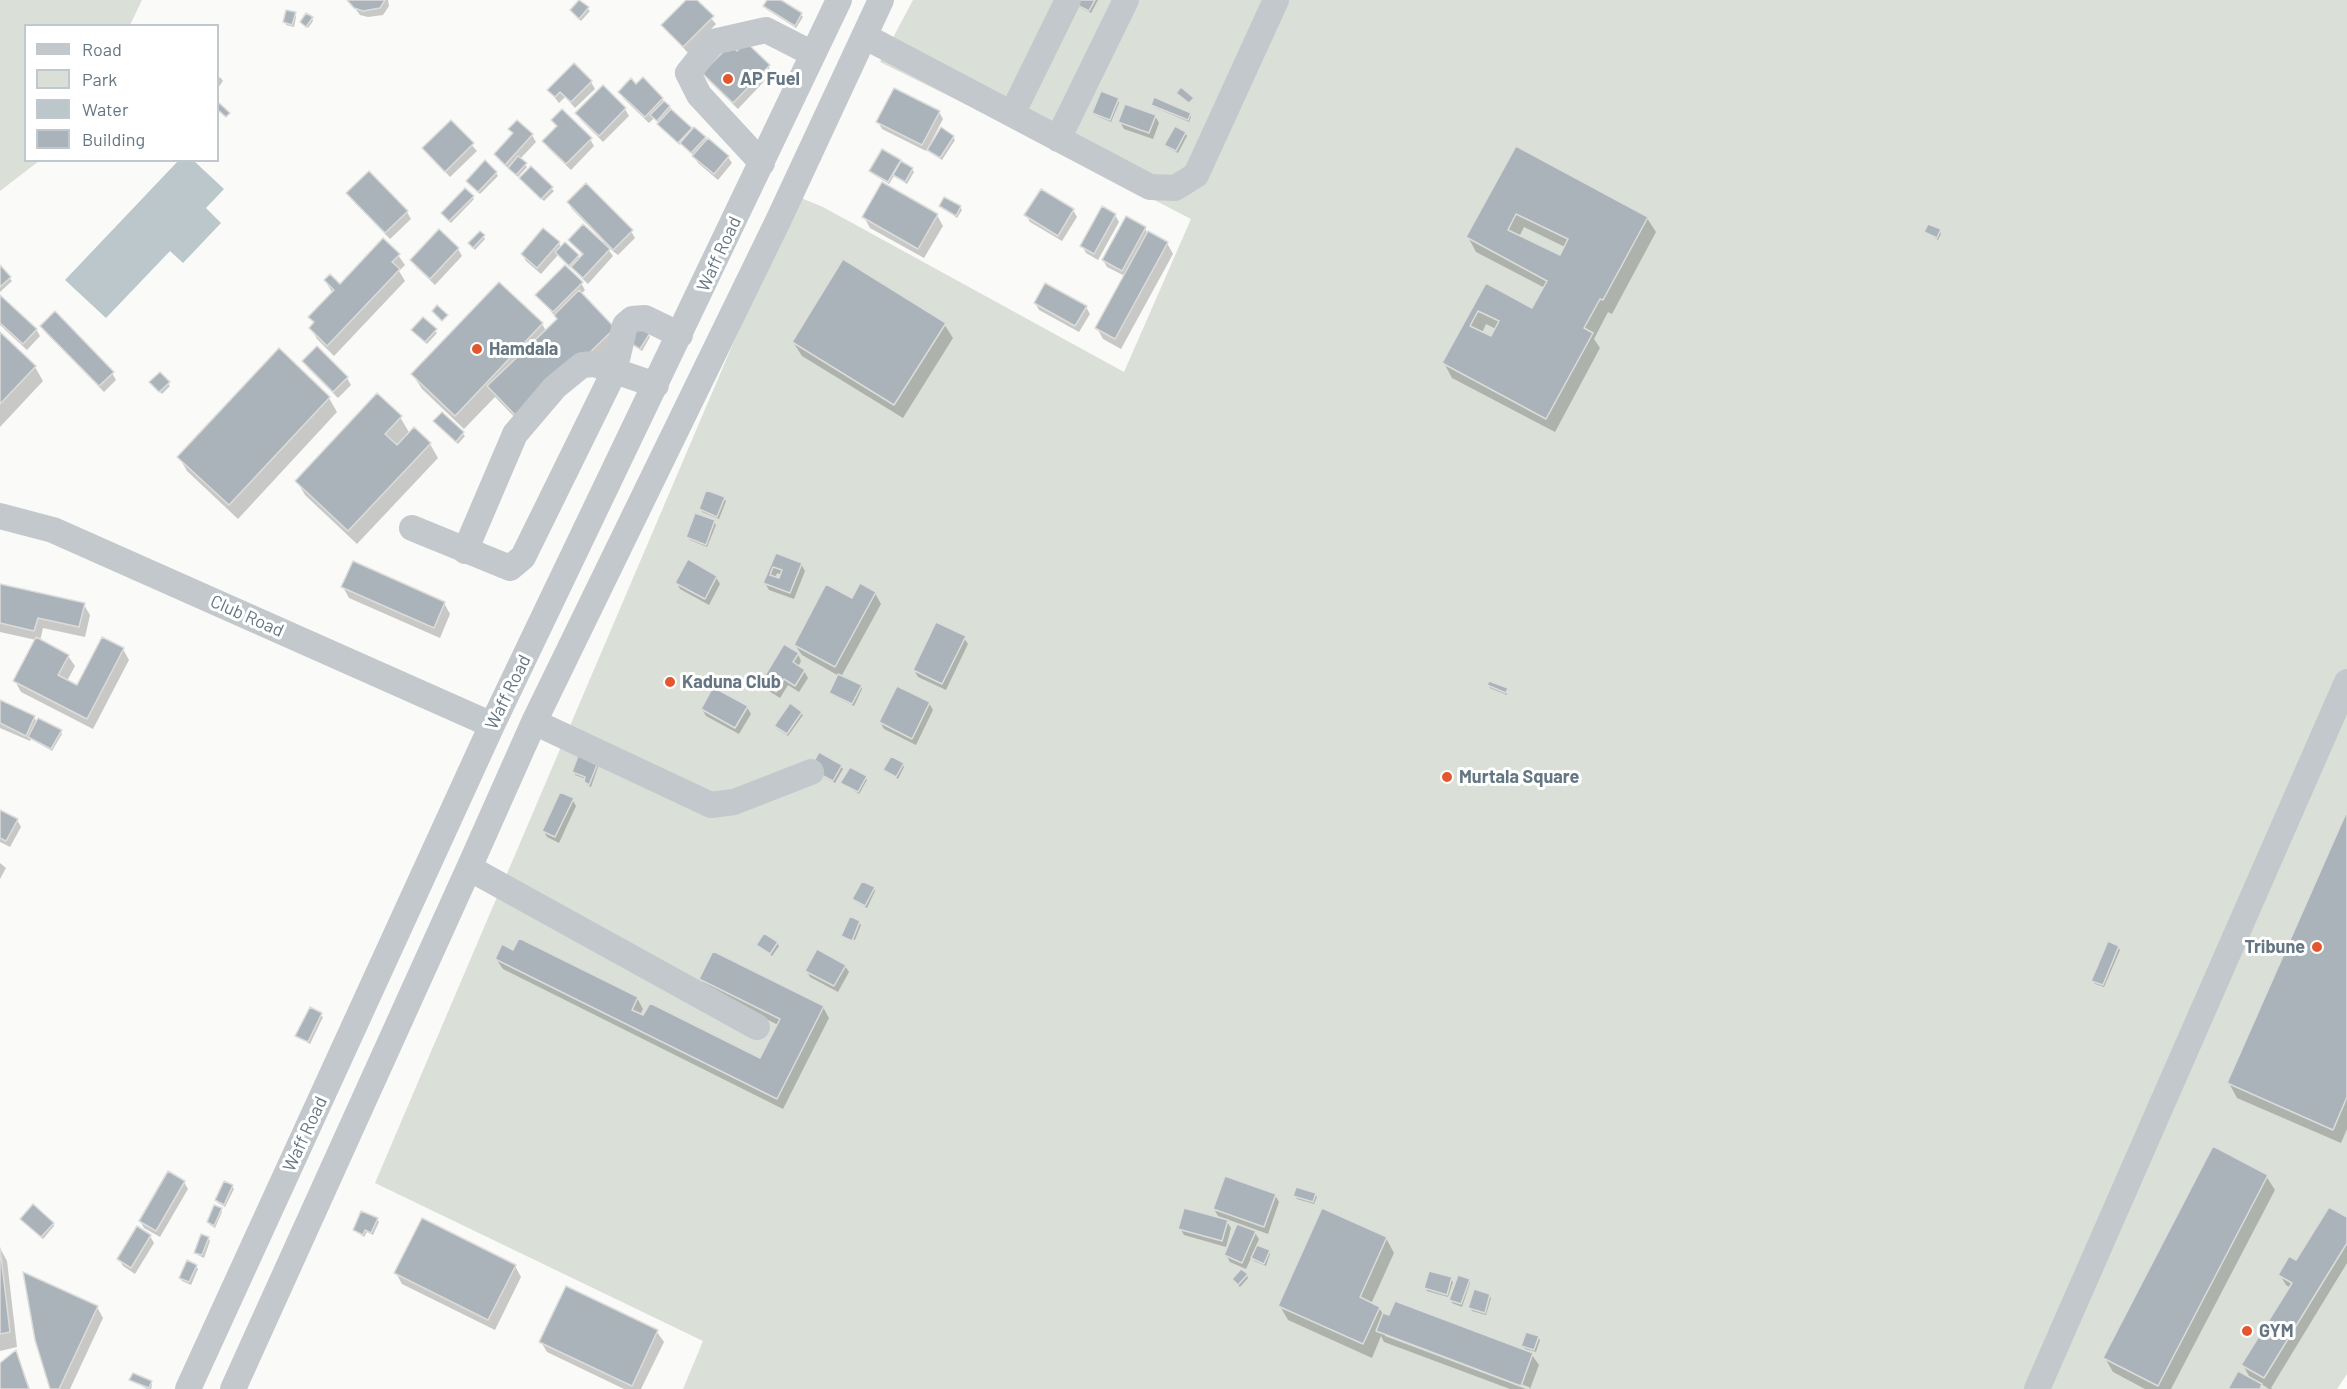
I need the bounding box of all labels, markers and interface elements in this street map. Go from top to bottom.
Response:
legend [24,24,219,162]
text: Road [82,38,122,60]
text: Park [82,68,117,90]
place label: AP Fuel [740,68,800,90]
marker: AP Fuel [721,72,735,86]
text: Water [82,98,129,120]
text: Building [82,128,145,150]
street label: Waff Road [692,213,746,295]
place label: Hamdala [489,338,558,360]
marker: Hamdala [470,342,484,356]
street label: Club Road [207,590,287,642]
street label: Waff Road [481,651,535,733]
place label: Kaduna Club [682,671,781,693]
marker: Kaduna Club [663,675,677,689]
place label: Murtala Square [1459,766,1579,788]
marker: Murtala Square [1440,770,1454,784]
place label: Tribune [2244,936,2305,958]
marker: Tribune [2310,940,2324,954]
street label: Waff Road [278,1093,332,1175]
place label: GYM [2259,1320,2294,1342]
marker: GYM [2240,1324,2254,1338]

